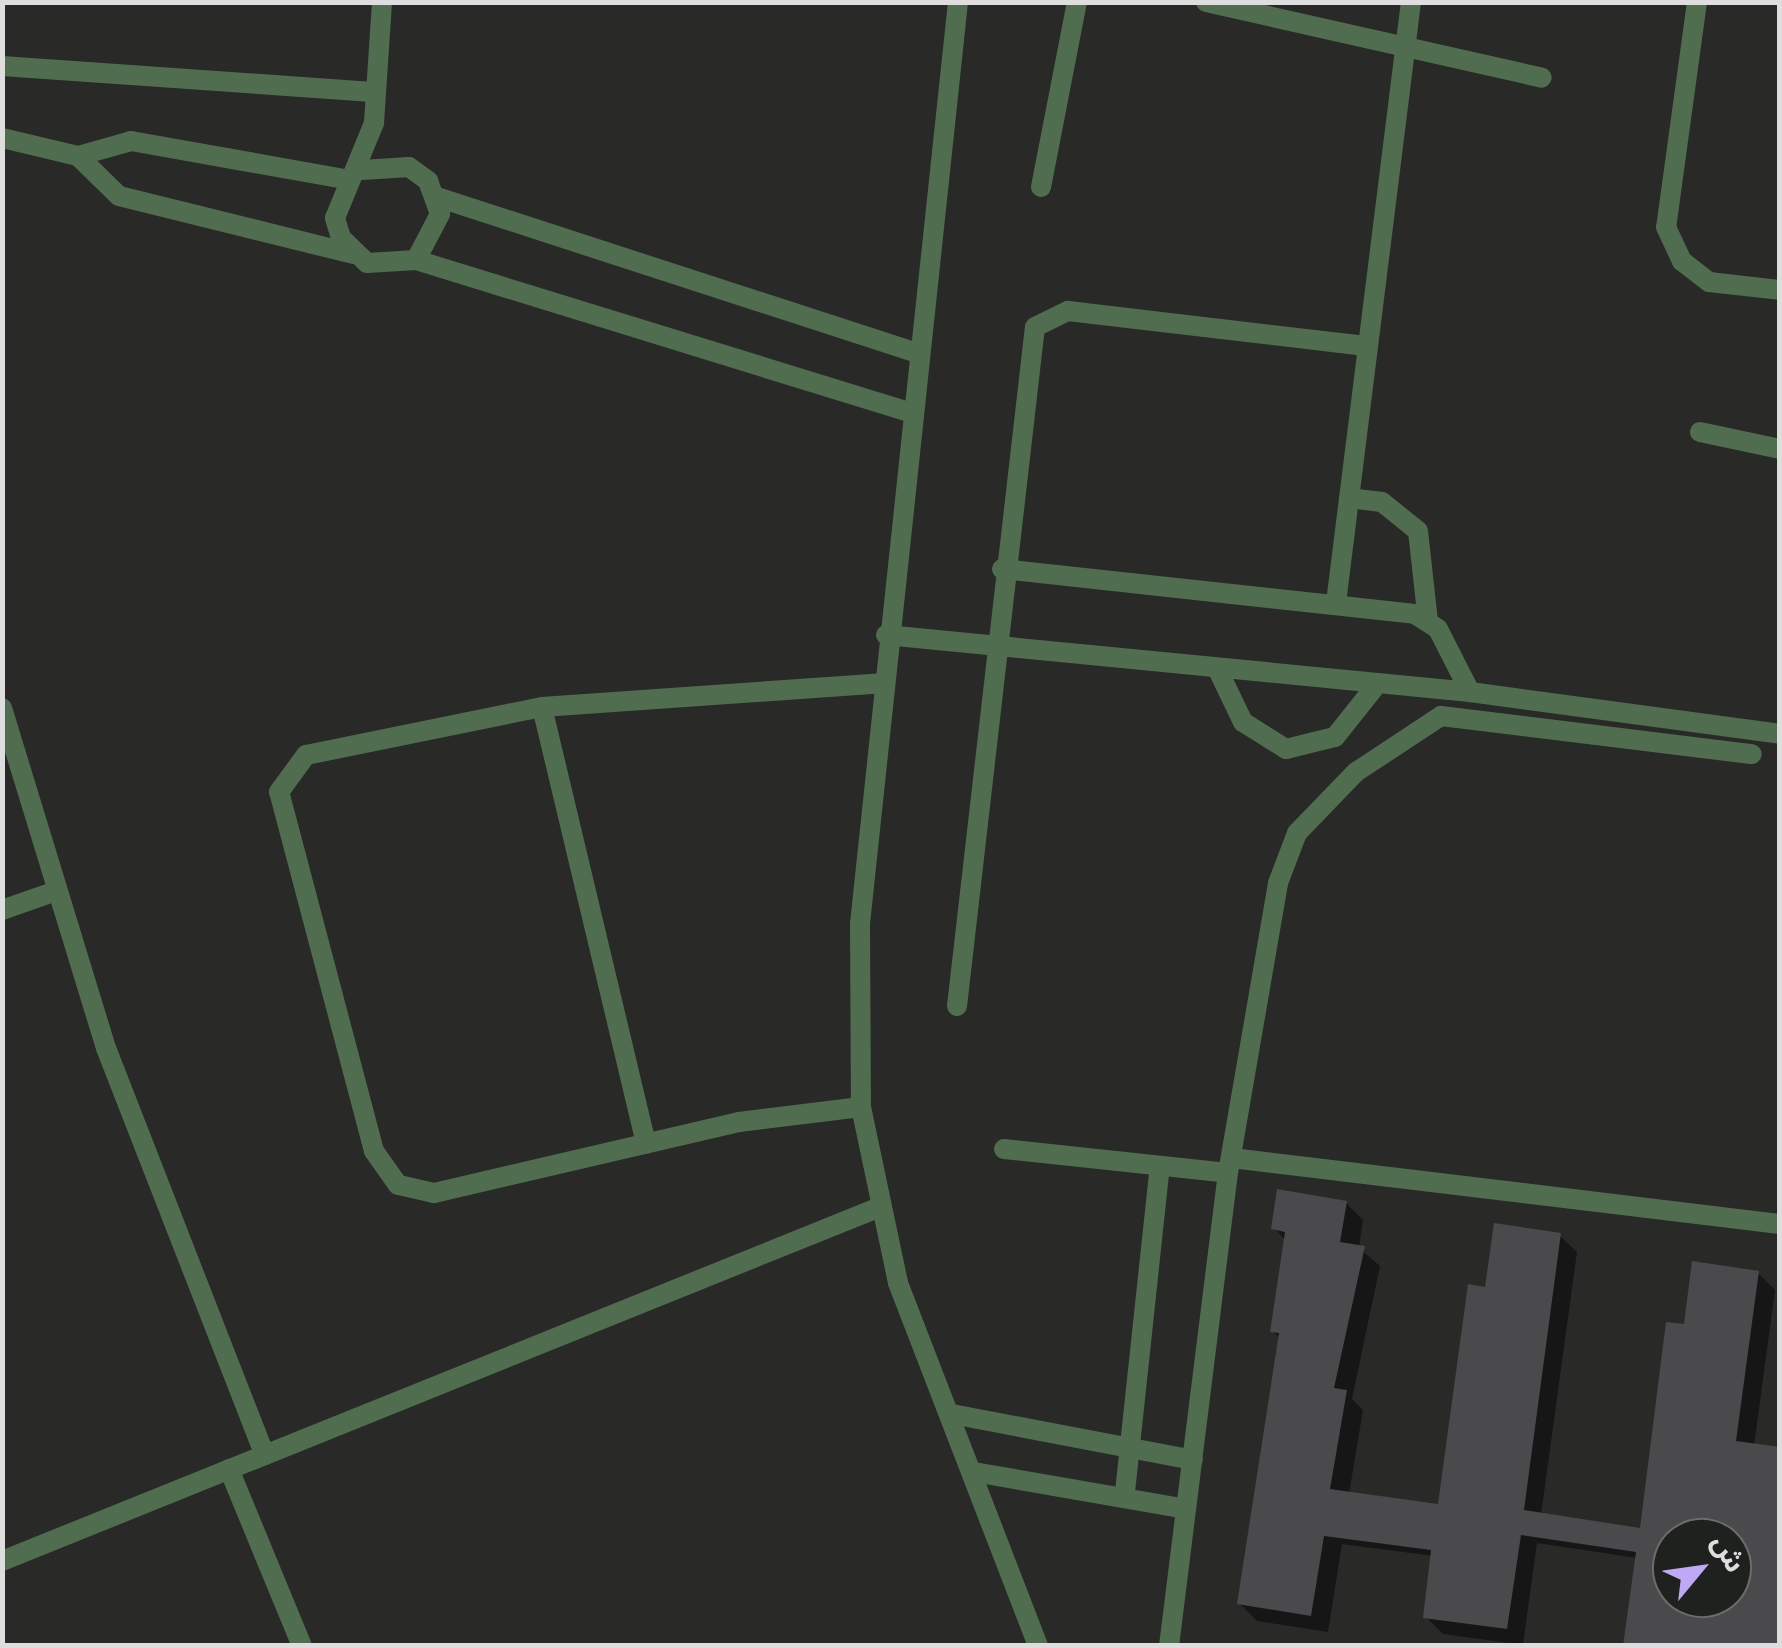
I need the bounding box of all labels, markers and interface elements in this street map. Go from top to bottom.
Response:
north arrow [1652,1518,1752,1618]
text: ش [1701,1529,1752,1580]

